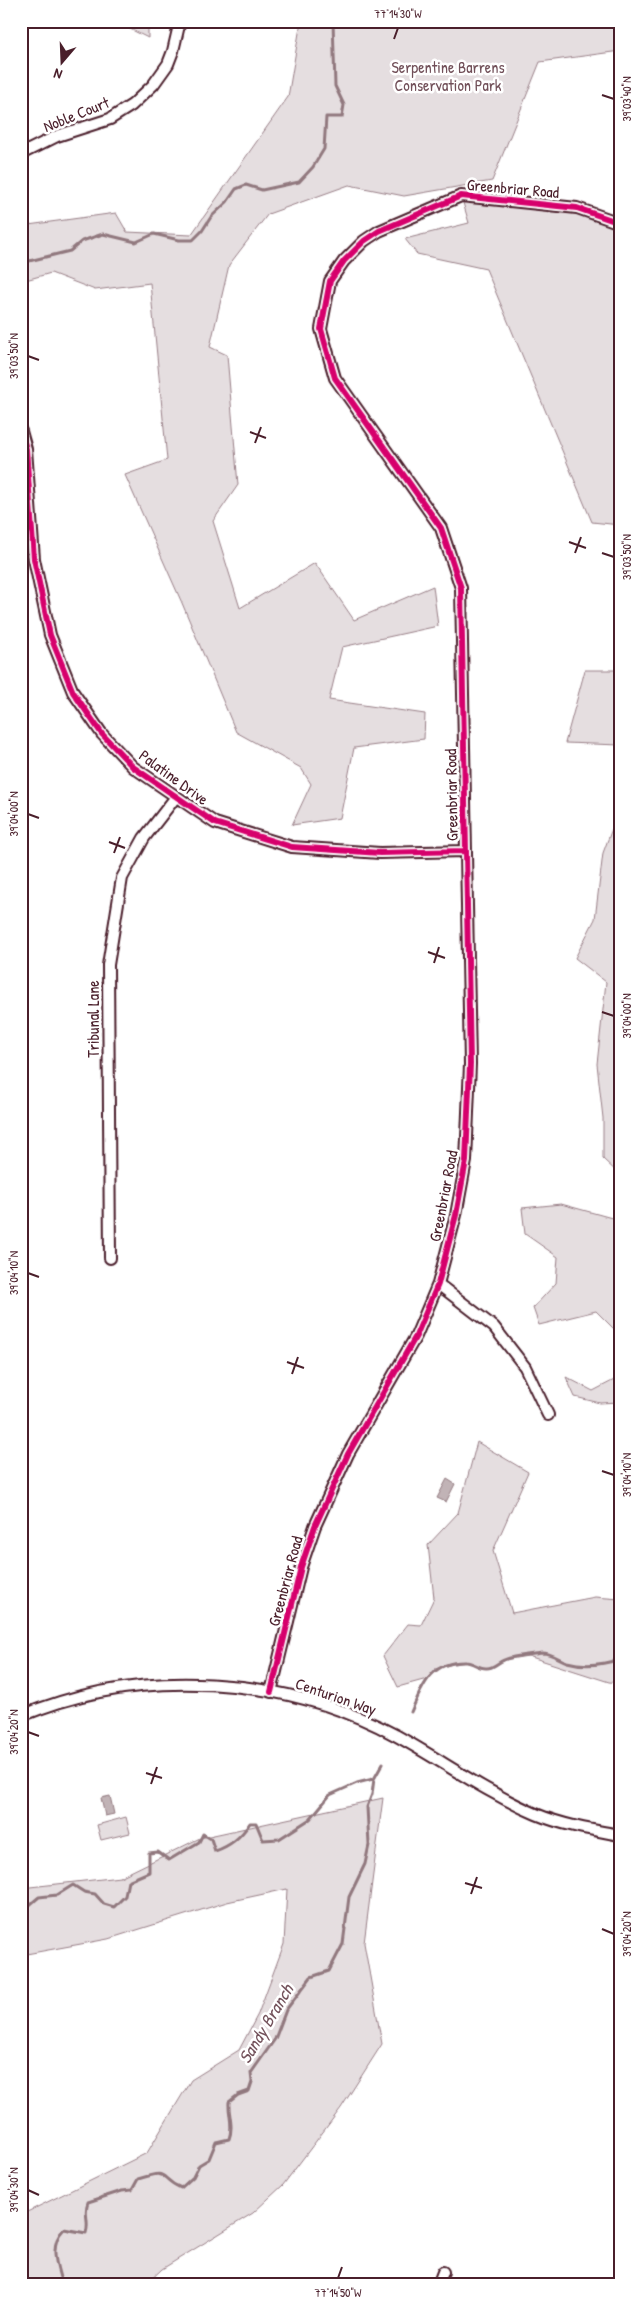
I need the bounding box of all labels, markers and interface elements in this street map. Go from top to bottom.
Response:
text: 77°14'30"W [374,5,422,22]
north arrow [38,38,88,88]
park label: Serpentine Barrens Conservation Park [391,56,505,96]
text: N [50,64,64,85]
text: 39°03'40"N [618,76,635,122]
street label: Noble Court [40,91,113,137]
street label: Greenbriar Road [466,173,560,203]
text: 39°03'50"N [5,333,22,379]
text: 39°03'50"N [618,534,635,580]
street label: Palatine Drive [135,744,214,810]
street label: Greenbriar Road [439,749,463,841]
text: 39°04'00"N [5,791,22,837]
street label: Tribunal Lane [82,980,104,1058]
text: 39°04'00"N [618,993,635,1039]
street label: Greenbriar Road [423,1149,463,1243]
text: 39°04'10"N [5,1251,22,1295]
text: 39°04'10"N [618,1453,635,1497]
street label: Greenbriar Road [262,1533,308,1629]
street label: Centurion Way [293,1672,380,1720]
text: 39°04'20"N [5,1709,22,1755]
text: 39°04'20"N [618,1911,635,1957]
water label: Sandy Branch [232,1978,300,2068]
text: 39°04'30"N [5,2167,22,2213]
text: 77°14'50"W [315,2284,362,2301]

